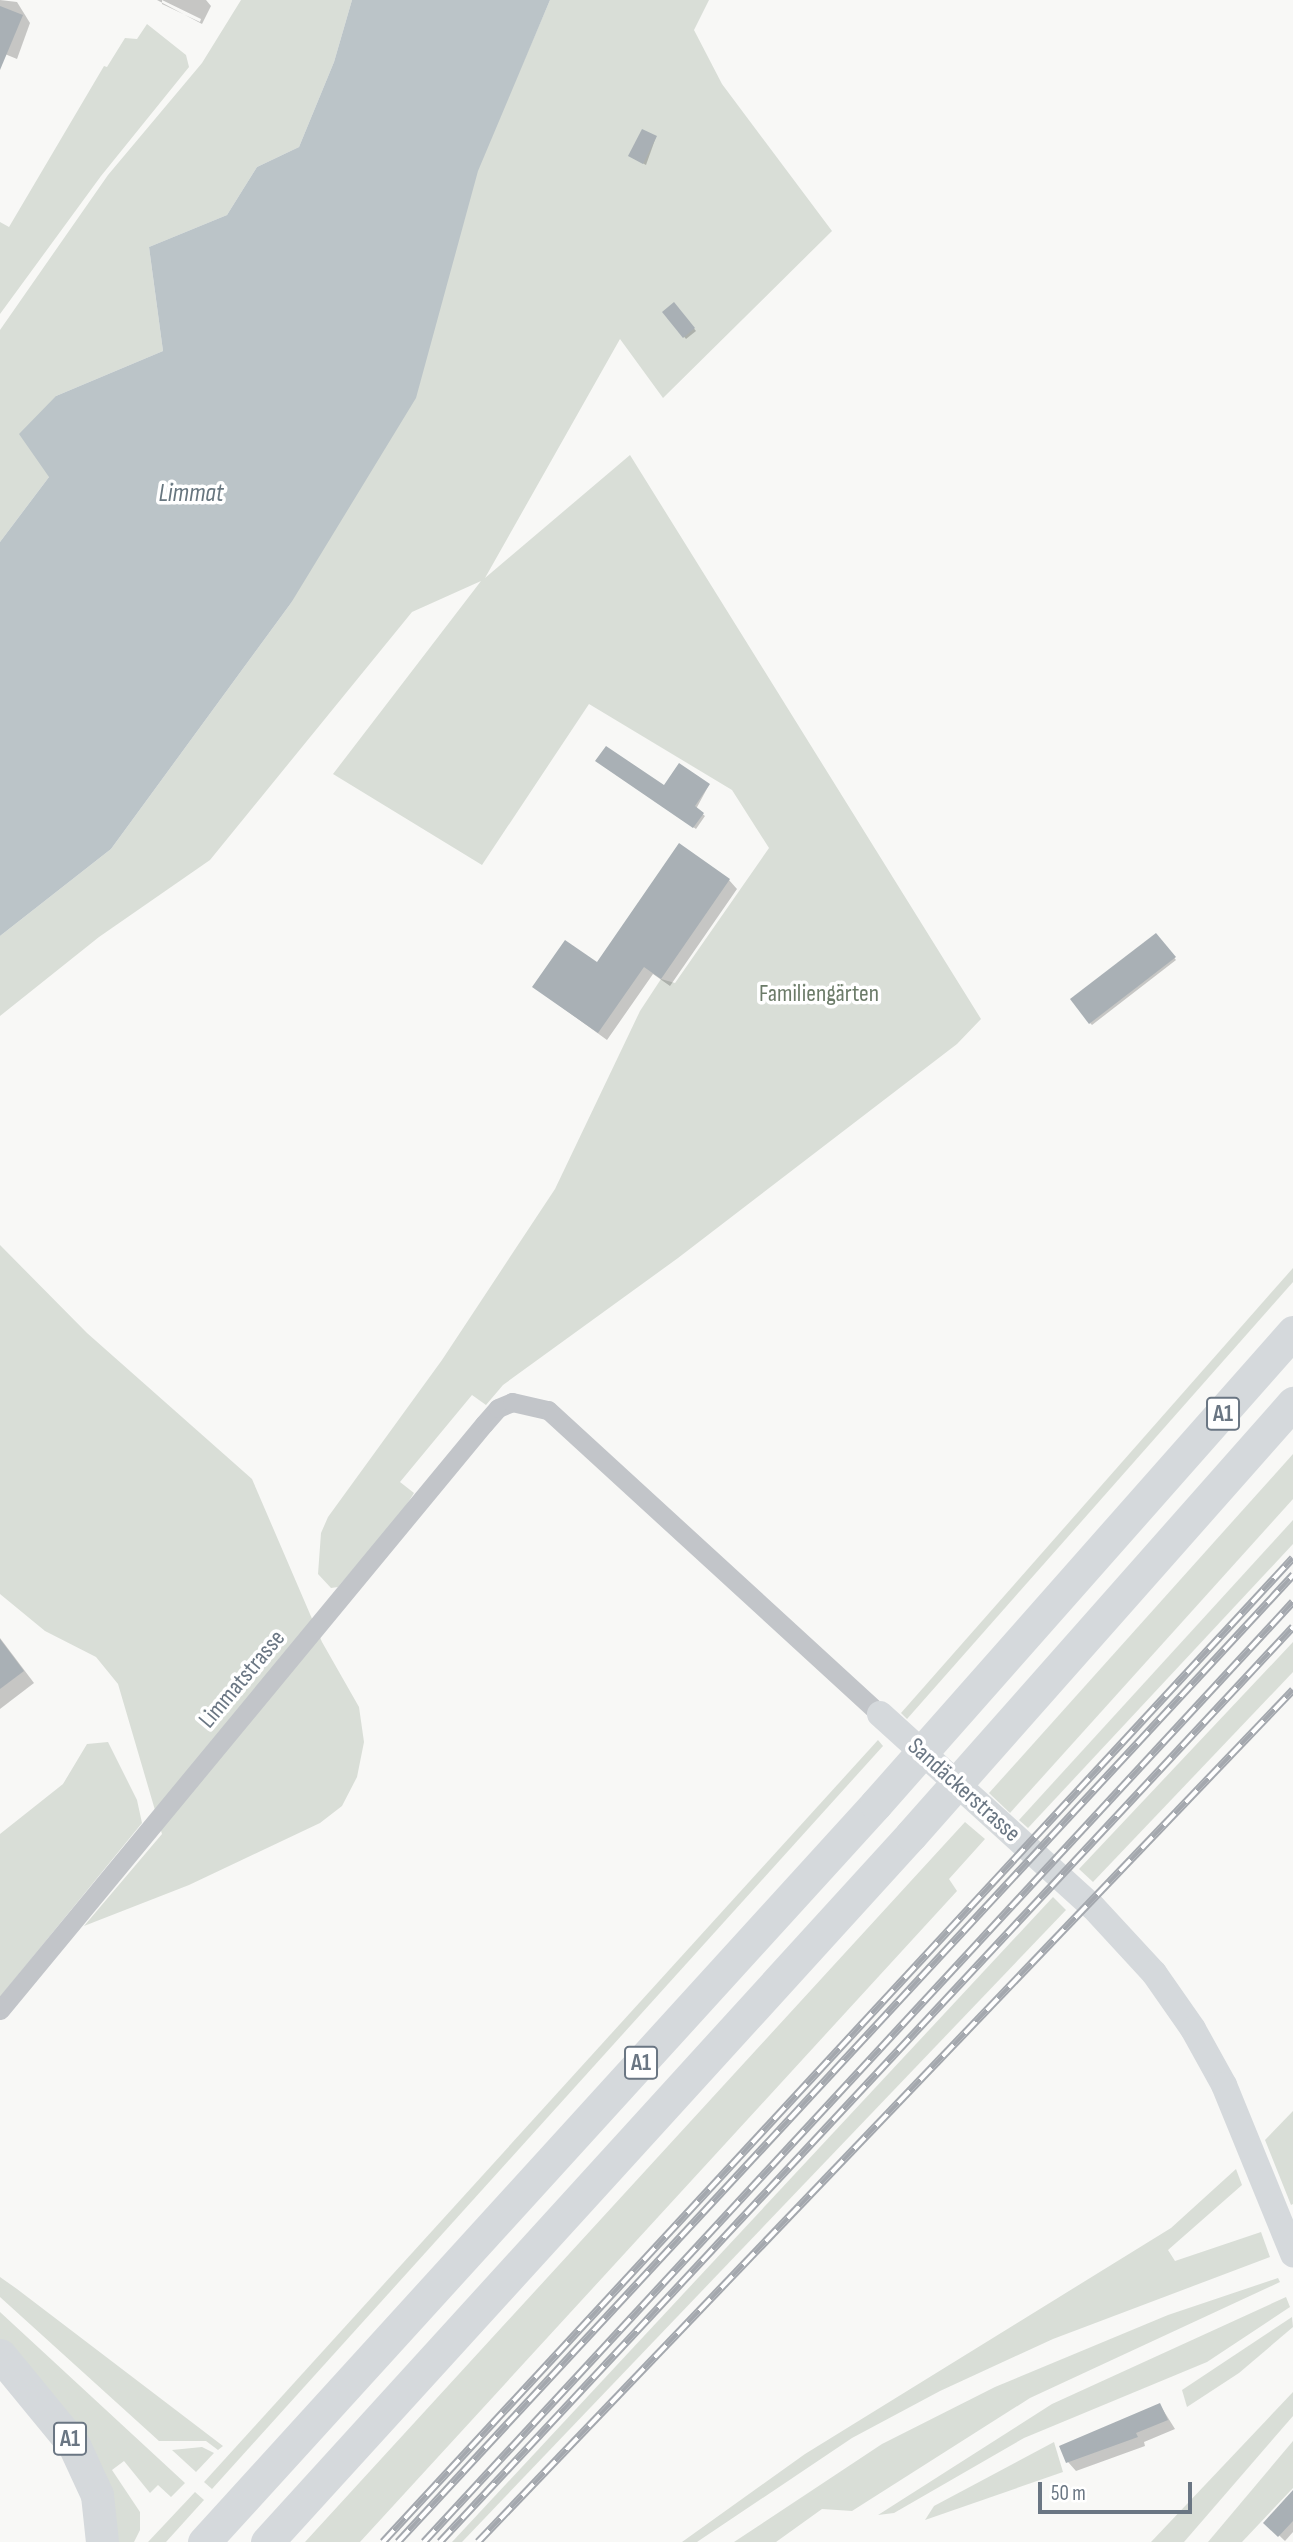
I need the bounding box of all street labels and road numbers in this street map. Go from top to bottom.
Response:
road number: A1 [1206,1394,1240,1434]
street label: Limmatstrasse [193,1624,291,1734]
street label: Sandäckerstrasse [902,1732,1026,1848]
road number: A1 [624,2044,658,2082]
road number: A1 [52,2420,88,2458]

